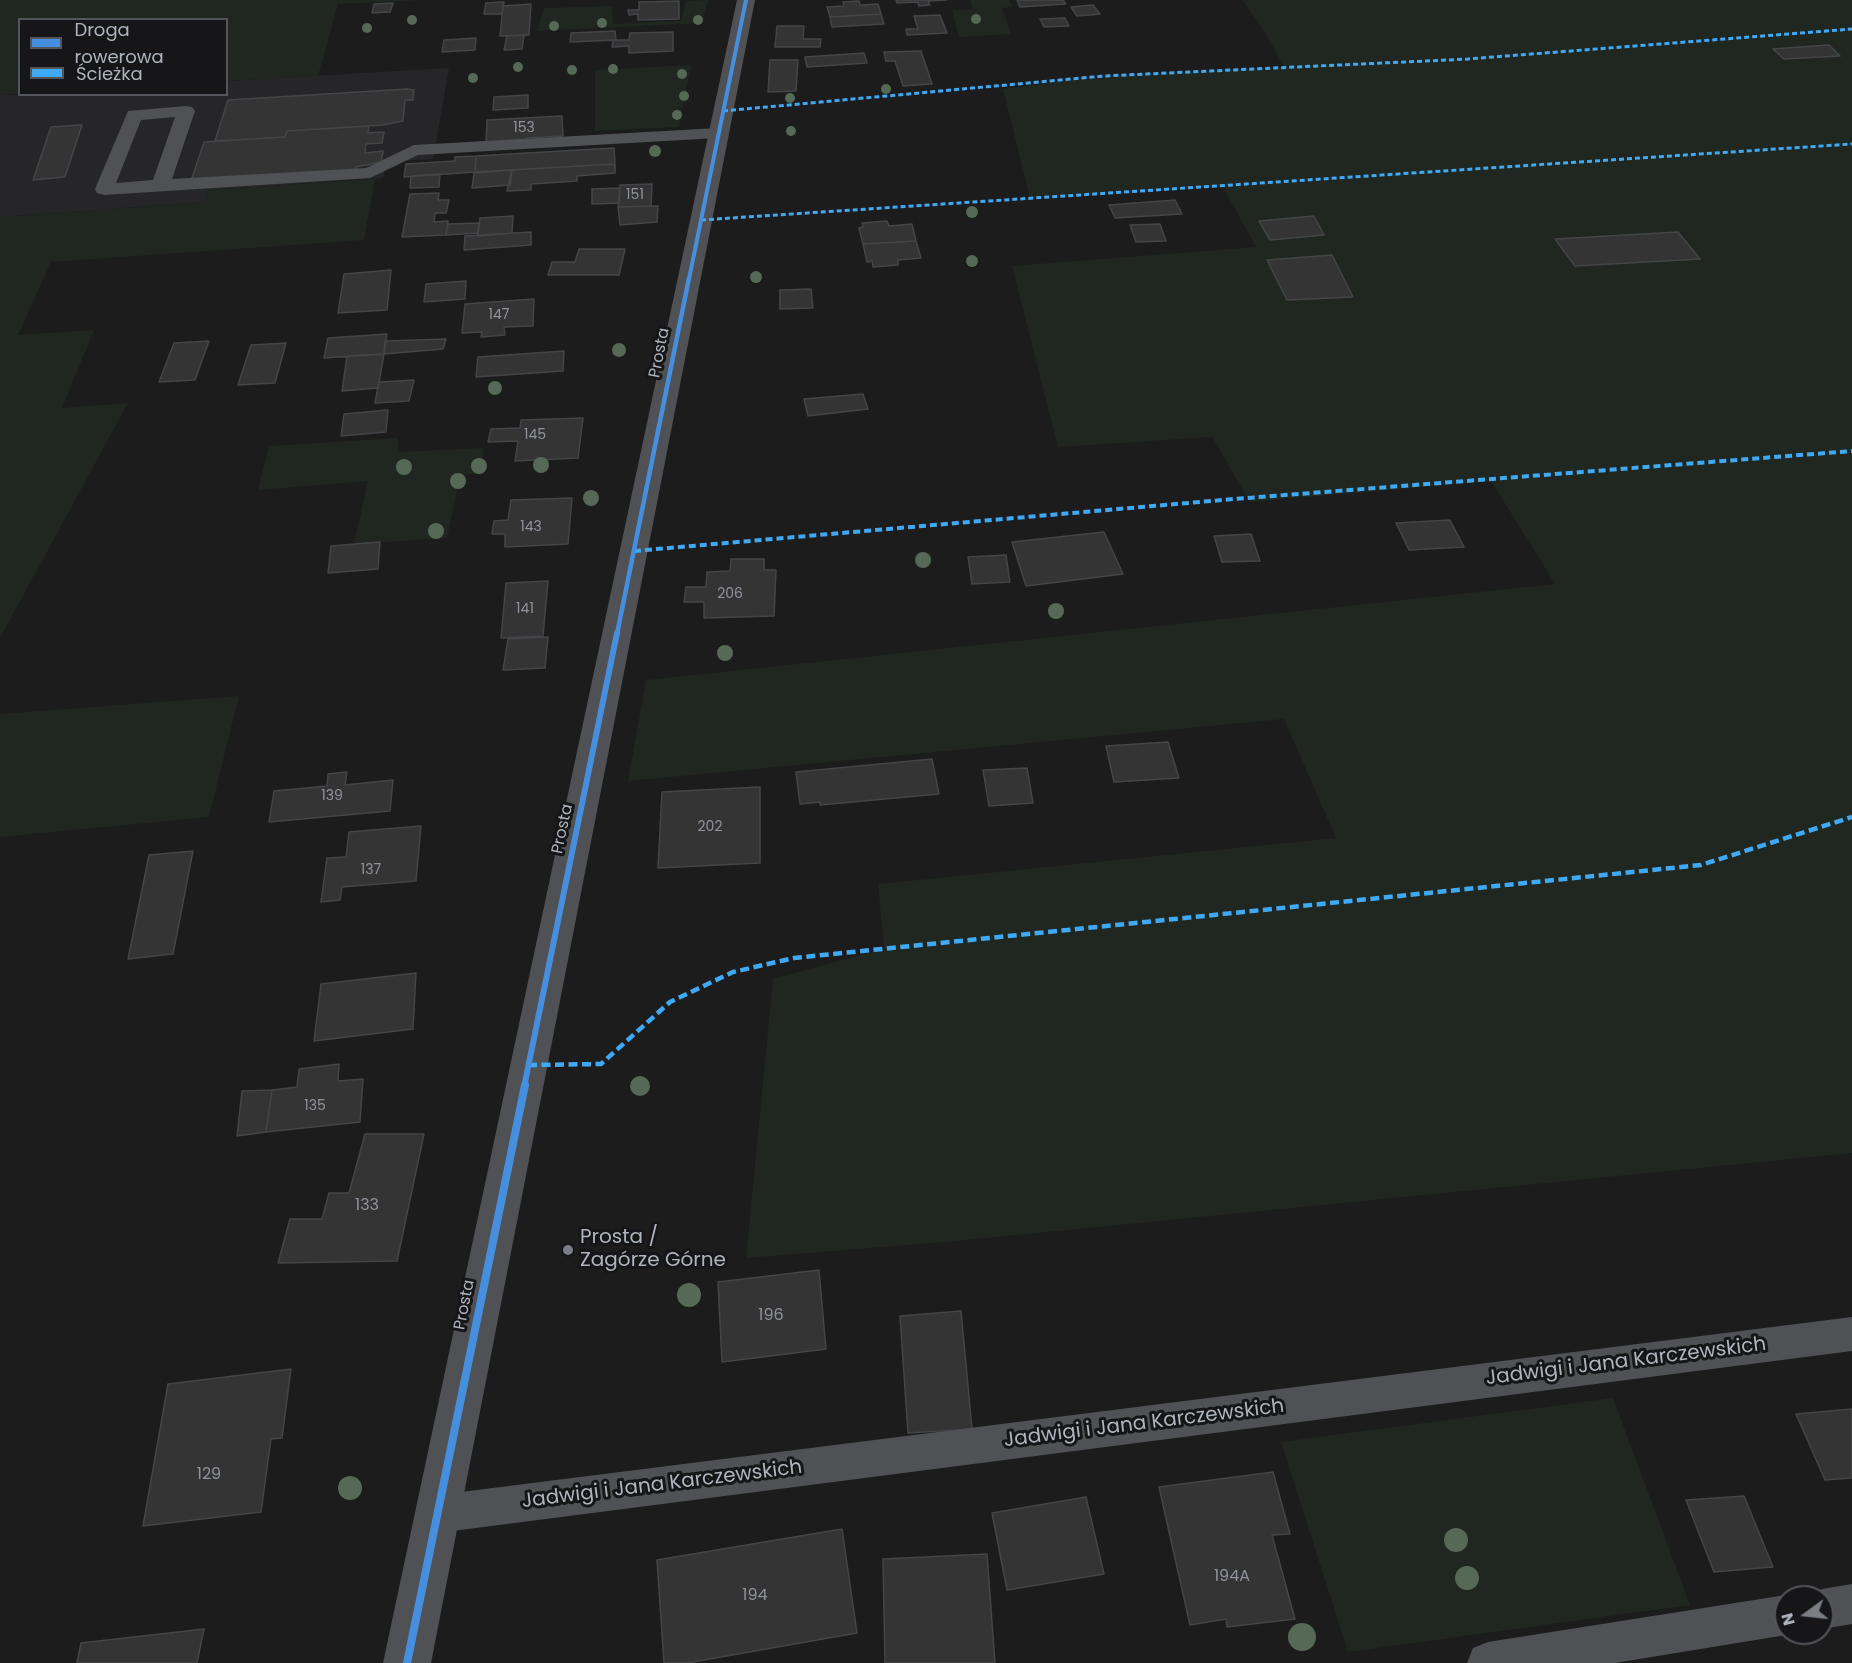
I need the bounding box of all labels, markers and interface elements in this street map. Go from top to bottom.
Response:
text: Droga rowerowa [74,17,164,69]
legend [18,18,228,96]
text: Ścieżka [76,61,143,86]
house number: 153 [513,120,535,136]
house number: 151 [626,187,644,203]
house number: 147 [489,307,509,323]
street label: Prosta [646,326,674,380]
house number: 145 [524,427,546,443]
house number: 143 [520,519,542,535]
house number: 206 [717,586,743,602]
house number: 141 [516,601,534,617]
house number: 139 [321,788,343,804]
street label: Prosta [548,802,578,856]
house number: 202 [698,819,722,835]
house number: 137 [361,862,381,878]
house number: 135 [304,1098,326,1114]
house number: 133 [355,1196,379,1216]
place label: Prosta / Zagórze Górne [580,1226,726,1273]
marker: Prosta / Zagórze Górne [561,1243,575,1257]
street label: Prosta [451,1278,479,1332]
house number: 196 [758,1306,784,1326]
street label: Jadwigi i Jana Karczewskich [1484,1333,1768,1391]
street label: Jadwigi i Jana Karczewskich [1002,1395,1286,1453]
street label: Jadwigi i Jana Karczewskich [520,1456,804,1514]
house number: 129 [197,1465,221,1485]
house number: 194A [1214,1567,1250,1587]
north arrow [1774,1585,1834,1645]
house number: 194 [742,1586,768,1606]
text: N [1775,1610,1801,1628]

